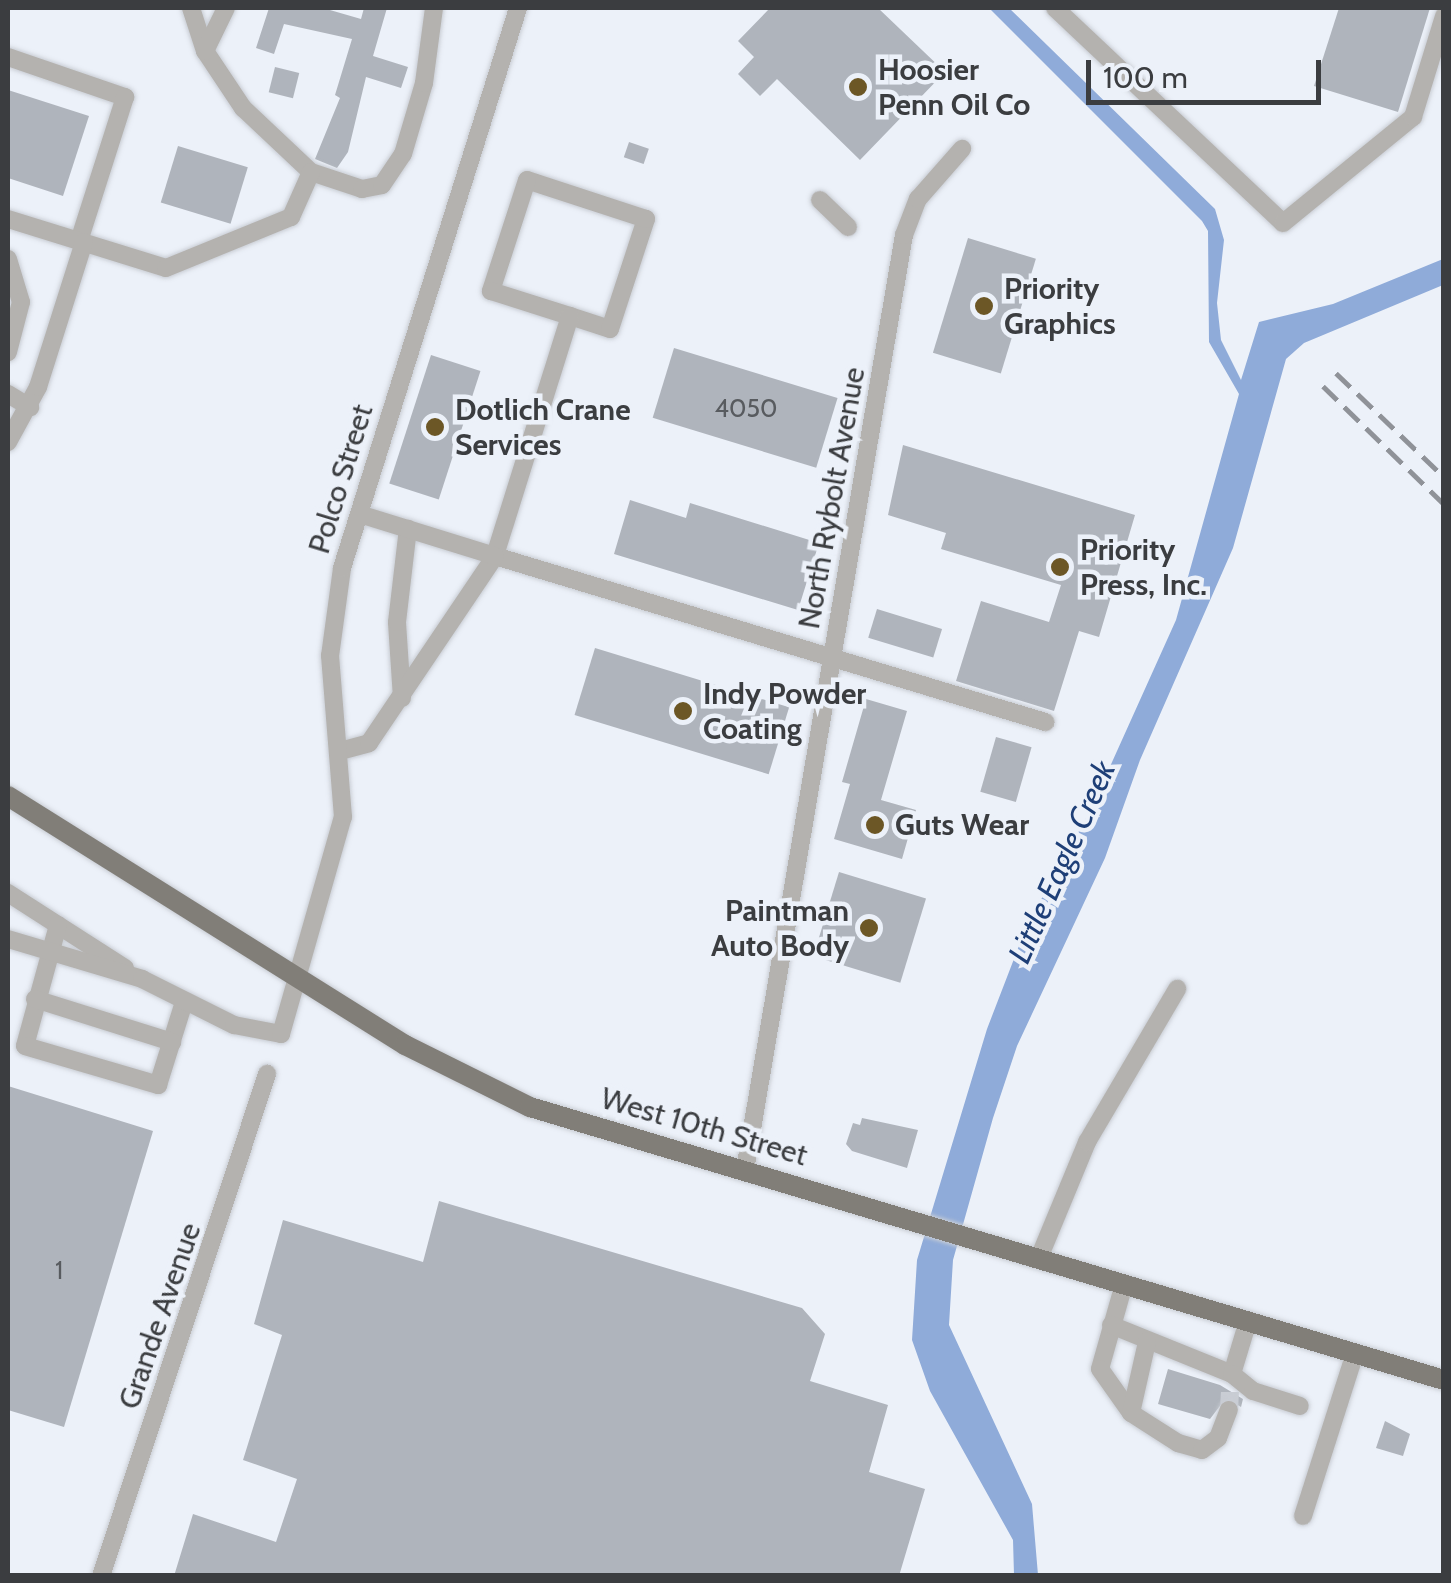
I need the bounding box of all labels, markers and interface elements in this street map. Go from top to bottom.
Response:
scale bar [1091,40,1326,102]
place label: Hoosier Penn Oil Co [878,52,1030,122]
text: 100 m [1103,59,1188,96]
marker: Hoosier Penn Oil Co [847,76,869,98]
place label: Priority Graphics [1004,271,1116,342]
marker: Priority Graphics [973,295,995,317]
street label: North Rybolt Avenue [791,364,873,632]
place label: Dotlich Crane Services [455,392,631,462]
house number: 4050 [715,393,777,423]
street label: Polco Street [301,400,381,558]
marker: Dotlich Crane Services [424,416,446,438]
place label: Priority Press, Inc. [1080,532,1207,602]
marker: Priority Press, Inc. [1049,556,1071,578]
place label: Indy Powder Coating [703,676,866,746]
marker: Indy Powder Coating [672,700,694,722]
water label: Little Eagle Creek [1000,755,1124,969]
place label: Guts Wear [895,807,1029,843]
marker: Guts Wear [864,814,886,836]
place label: Paintman Auto Body [711,893,849,964]
marker: Paintman Auto Body [858,917,880,939]
street label: West 10th Street [597,1080,811,1174]
street label: Grande Avenue [111,1218,209,1414]
house number: 1 [55,1255,63,1285]

